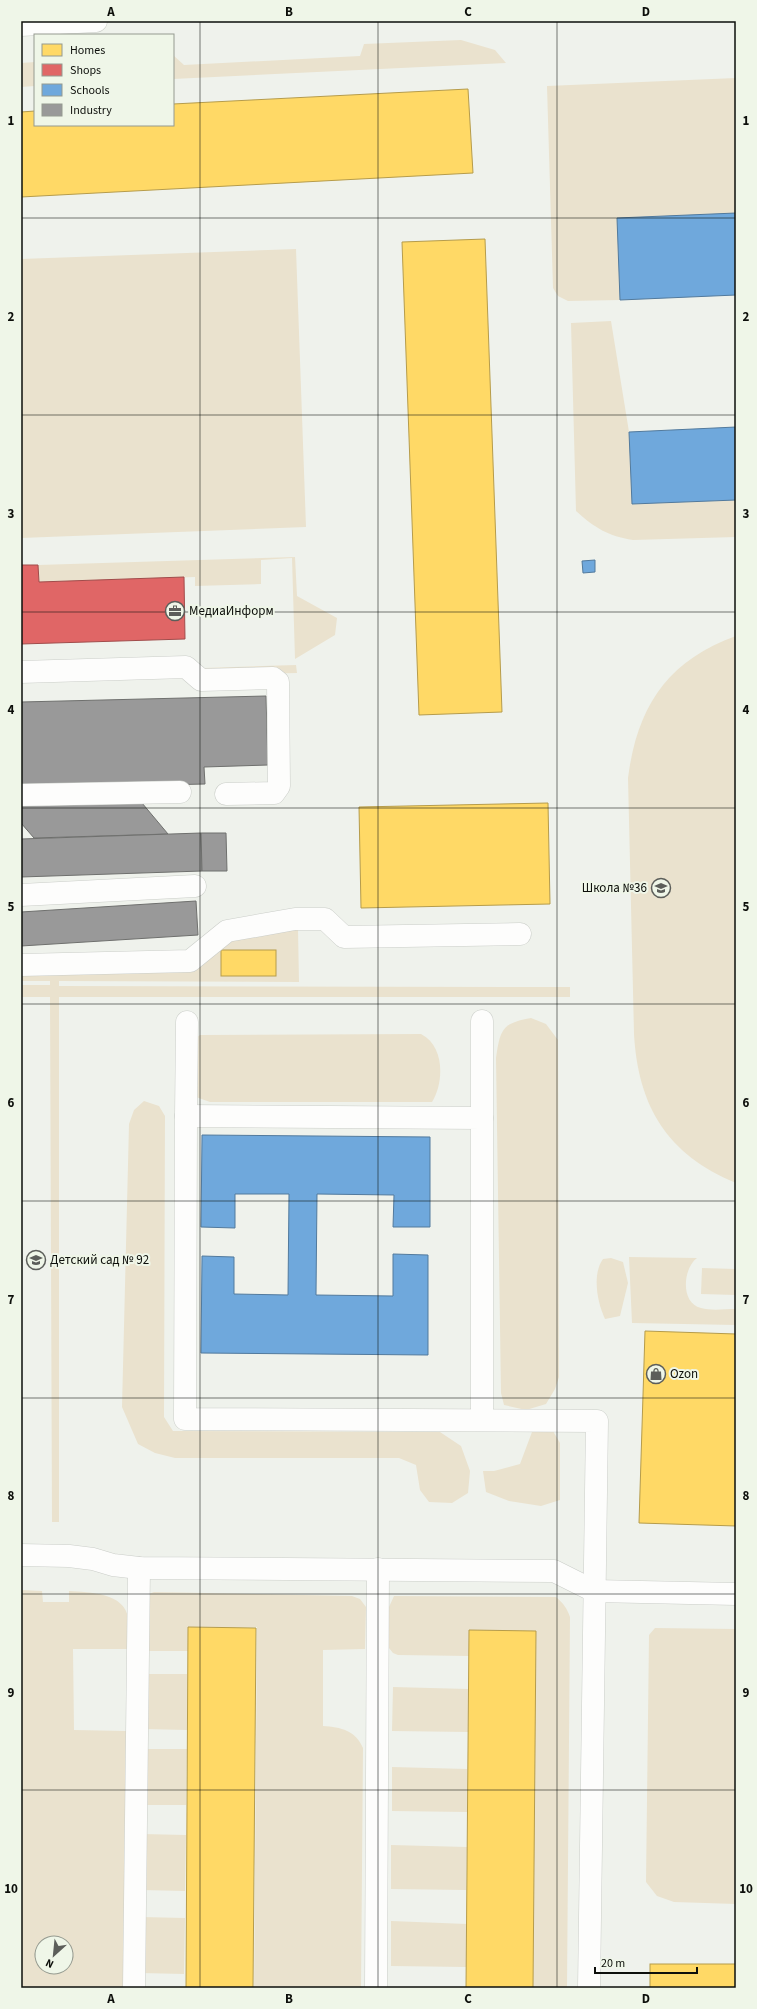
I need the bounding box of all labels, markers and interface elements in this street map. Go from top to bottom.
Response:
text: A [106,3,115,21]
text: B [285,3,293,21]
text: C [464,3,472,21]
text: D [642,3,650,21]
legend [34,34,174,126]
text: Homes [70,42,105,59]
text: Shops [70,62,101,79]
text: Schools [70,82,110,99]
text: Industry [70,102,112,119]
text: 1 [8,112,15,130]
text: 1 [743,112,750,130]
text: 2 [8,308,15,326]
text: 2 [743,308,750,326]
text: 3 [8,505,15,523]
text: 3 [743,505,750,523]
office icon: МедиаИнформ [164,600,186,622]
place label: МедиаИнформ [189,602,274,620]
text: 4 [8,701,15,719]
text: 4 [743,701,750,719]
school or university icon: Школа №36 [650,877,672,899]
place label: Школа №36 [582,879,647,897]
text: 5 [8,898,15,916]
text: 5 [743,898,750,916]
text: 6 [8,1094,15,1112]
text: 6 [743,1094,750,1112]
school or university icon: Детский сад № 92 [25,1249,47,1271]
place label: Детский сад № 92 [50,1251,149,1269]
text: 7 [8,1291,15,1309]
text: 7 [743,1291,750,1309]
shop icon: Ozon [645,1363,667,1385]
place label: Ozon [670,1365,698,1383]
text: 8 [8,1487,15,1505]
text: 8 [743,1487,750,1505]
text: 9 [8,1684,15,1702]
text: 9 [743,1684,750,1702]
text: 10 [4,1880,18,1898]
text: 10 [739,1880,753,1898]
north arrow [34,1935,74,1975]
scale bar [595,1949,697,1975]
text: N [43,1955,56,1972]
text: 20 m [601,1955,625,1972]
text: A [106,1990,115,2008]
text: B [285,1990,293,2008]
text: C [464,1990,472,2008]
text: D [642,1990,650,2008]

